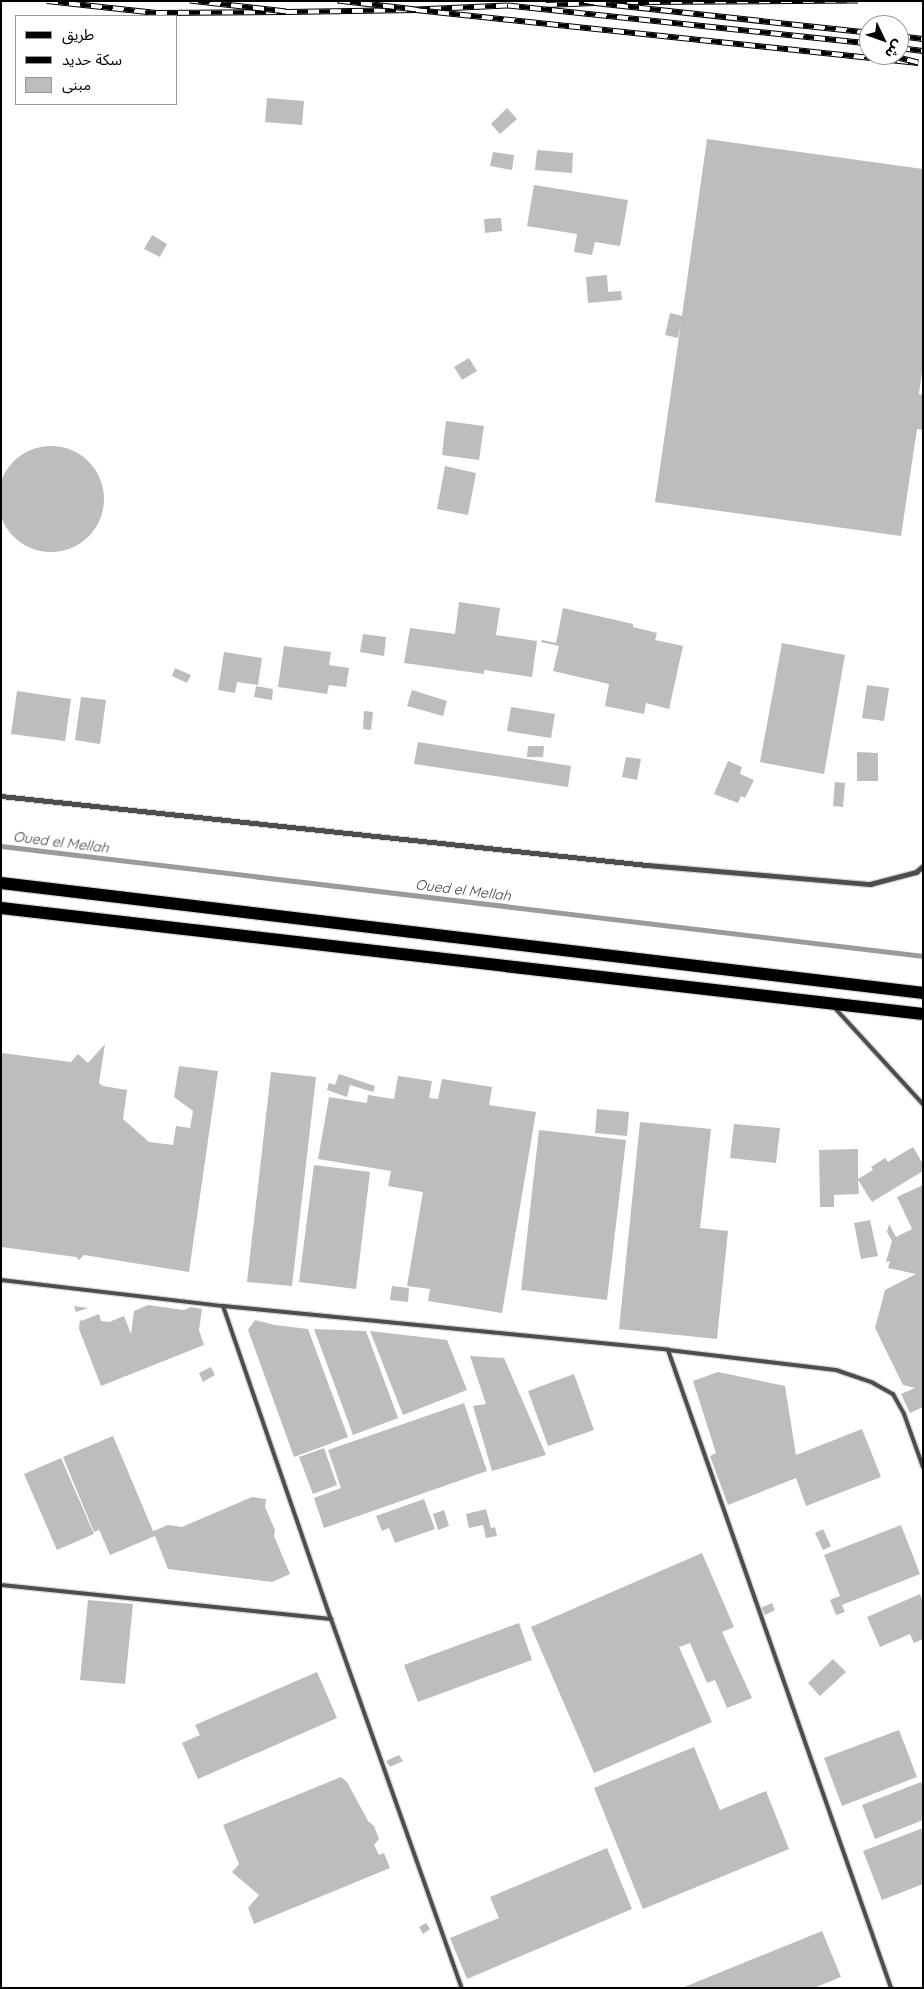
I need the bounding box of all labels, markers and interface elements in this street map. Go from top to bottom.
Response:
legend [15,15,178,105]
north arrow [859,15,909,65]
text: طريق [62,25,94,44]
text: ش [881,36,908,63]
text: سكة حديد [62,50,122,69]
text: مبنى [62,75,91,94]
water label: Oued el Mellah [12,828,110,856]
water label: Oued el Mellah [414,876,512,904]

